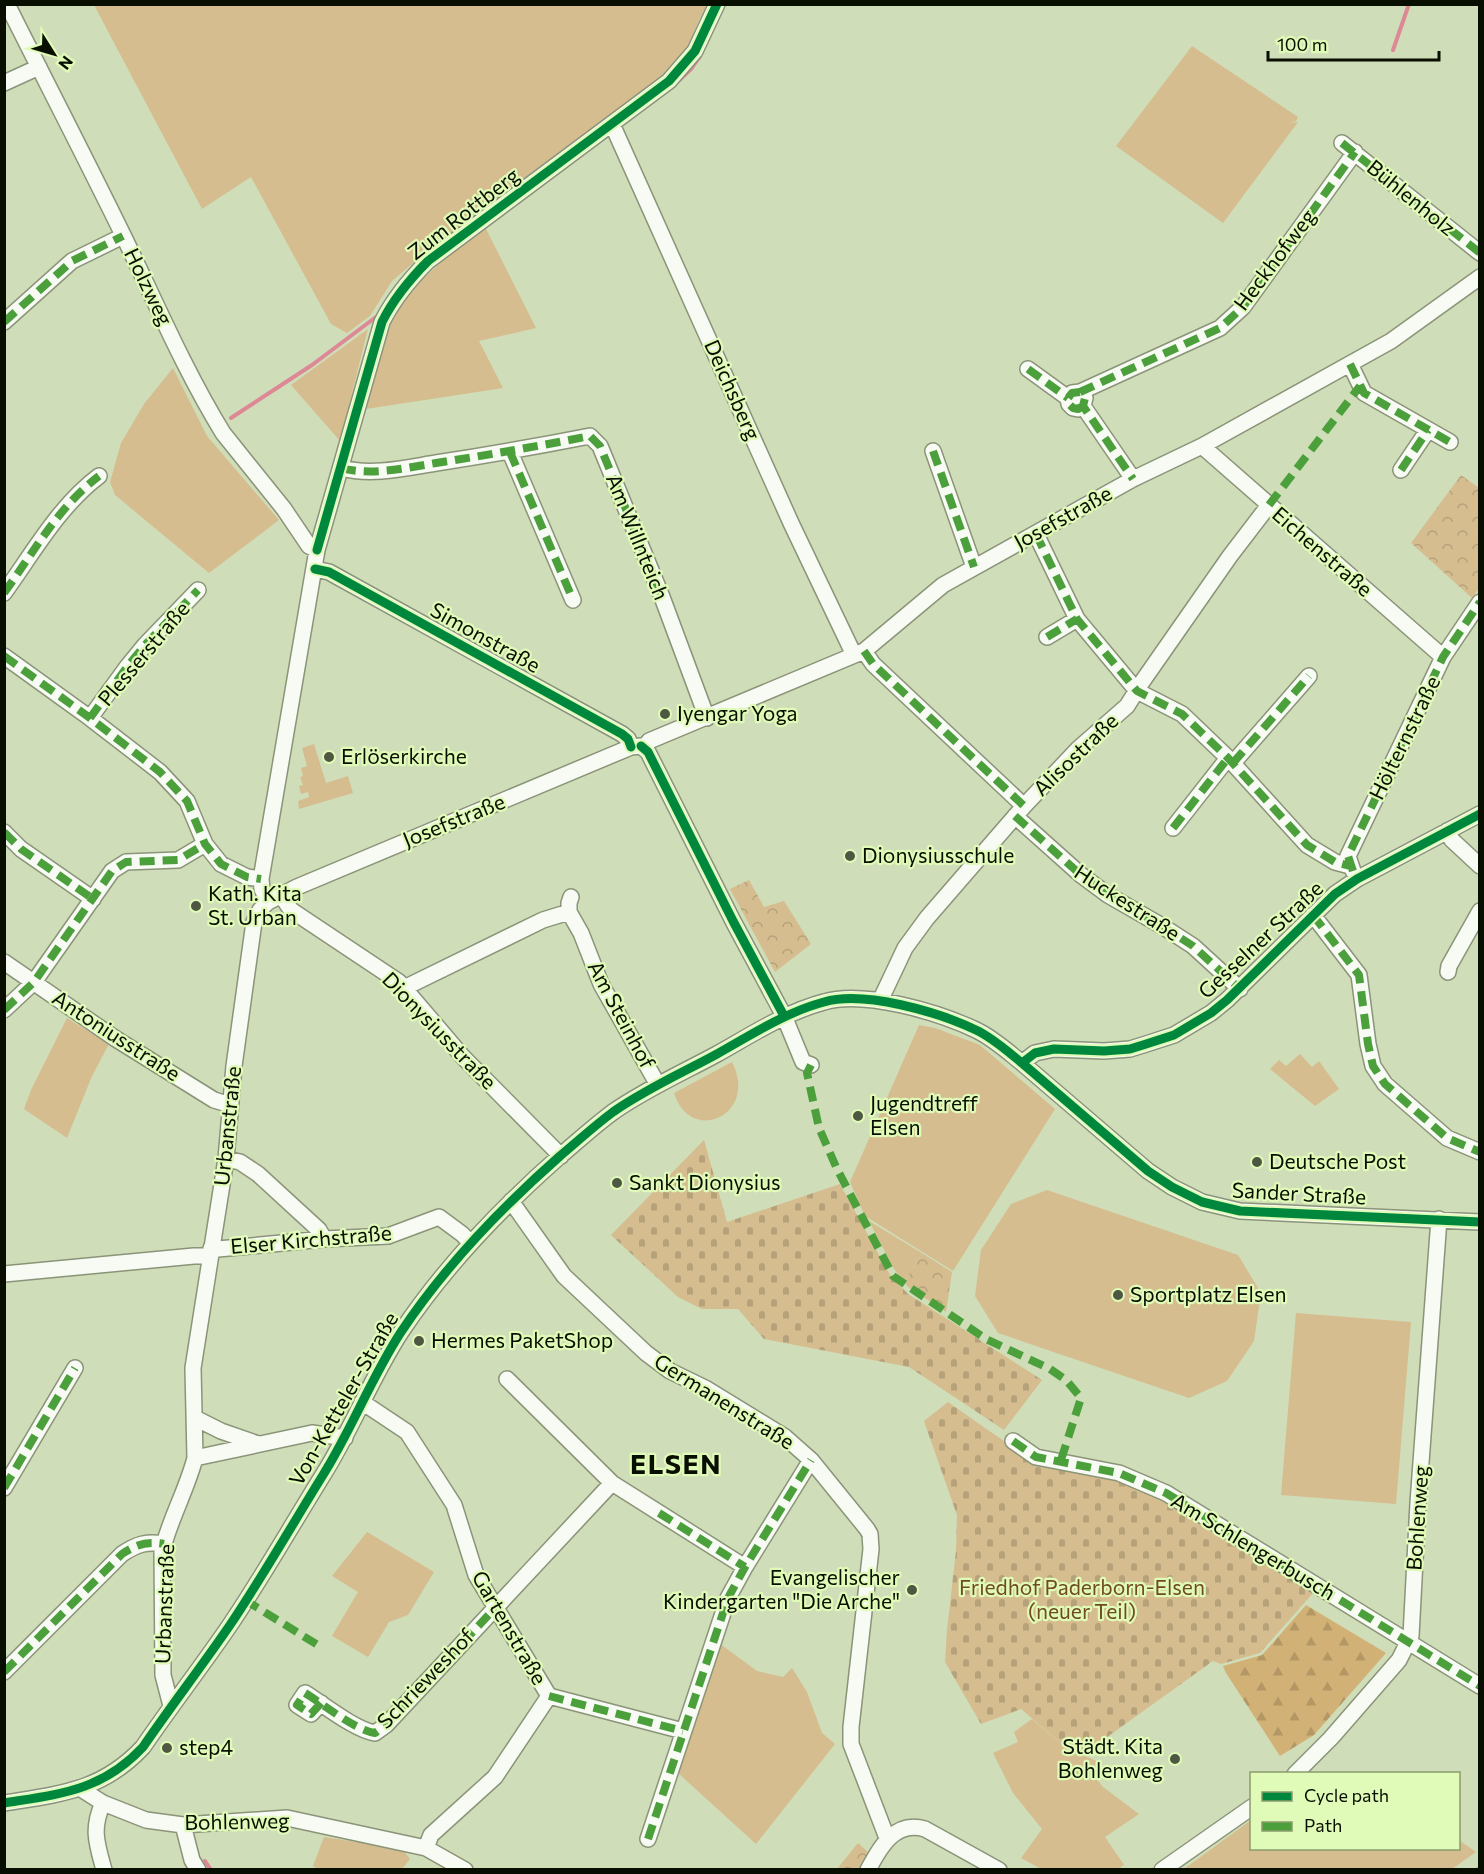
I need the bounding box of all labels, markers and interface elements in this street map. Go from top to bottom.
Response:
north arrow [24,24,84,84]
scale bar [1268,24,1439,62]
text: 100 m [1277,33,1327,55]
text: N [55,53,78,74]
street label: Bühlenholz [1363,154,1461,240]
street label: Zum Rottberg [402,162,524,264]
street label: Heckhofweg [1228,204,1320,315]
street label: Holzweg [120,244,179,329]
street label: Deichsberg [700,335,767,443]
street label: Am Willnteich [602,470,675,603]
street label: Josefstraße [1009,480,1116,554]
street label: Eichenstraße [1268,501,1378,601]
street label: Plesserstraße [92,596,194,710]
street label: Simonstraße [426,596,545,677]
street label: Hölternstraße [1363,671,1444,803]
place label: Iyengar Yoga [677,700,798,725]
marker: Iyengar Yoga [658,707,672,721]
street label: Alisostraße [1027,707,1123,800]
place label: Erlöserkirche [341,743,467,768]
marker: Erlöserkirche [322,750,336,764]
street label: Josefstraße [399,788,508,851]
place label: Dionysiusschule [862,842,1014,867]
marker: Dionysiusschule [843,849,857,863]
street label: Huckestraße [1070,858,1185,945]
street label: Gesselner Straße [1193,875,1327,1003]
place label: Kath. Kita St. Urban [208,880,302,929]
marker: Kath. Kita St. Urban [189,899,203,913]
street label: Am Steinhof [583,956,662,1073]
street label: Dionysiusstraße [378,966,502,1094]
street label: Antoniusstraße [48,984,185,1085]
street label: Urbanstraße [208,1065,245,1187]
place label: Jugendtreff Elsen [870,1090,979,1139]
marker: Jugendtreff Elsen [851,1109,865,1123]
place label: Deutsche Post [1269,1148,1406,1173]
marker: Deutsche Post [1250,1155,1264,1169]
place label: Sankt Dionysius [629,1169,781,1194]
marker: Sankt Dionysius [610,1176,624,1190]
street label: Sander Straße [1231,1176,1367,1209]
street label: Elser Kirchstraße [229,1219,393,1258]
place label: Sportplatz Elsen [1130,1281,1287,1306]
marker: Sportplatz Elsen [1111,1288,1125,1302]
street label: Von-Ketteler-Straße [283,1307,403,1489]
place label: Hermes PaketShop [431,1327,613,1352]
marker: Hermes PaketShop [412,1334,426,1348]
street label: Germanenstraße [650,1348,799,1454]
district label: ELSEN [630,1447,722,1480]
street label: Bohlenweg [1400,1465,1433,1571]
street label: Am Schlengerbusch [1167,1487,1340,1605]
street label: Urbanstraße [149,1543,178,1664]
place label: Evangelischer Kindergarten "Die Arche" [663,1564,900,1613]
street label: Gartenstraße [468,1566,553,1689]
park label: Friedhof Paderborn-Elsen (neuer Teil) [959,1574,1205,1623]
marker: Evangelischer Kindergarten "Die Arche" [905,1583,919,1597]
street label: Schrieweshof [371,1622,479,1733]
place label: Städt. Kita Bohlenweg [1058,1733,1163,1782]
place label: step4 [179,1734,233,1759]
marker: step4 [160,1741,174,1755]
marker: Städt. Kita Bohlenweg [1168,1752,1182,1766]
legend [1250,1772,1460,1850]
text: Cycle path [1304,1784,1389,1806]
street label: Bohlenweg [184,1807,290,1834]
text: Path [1304,1814,1342,1836]

